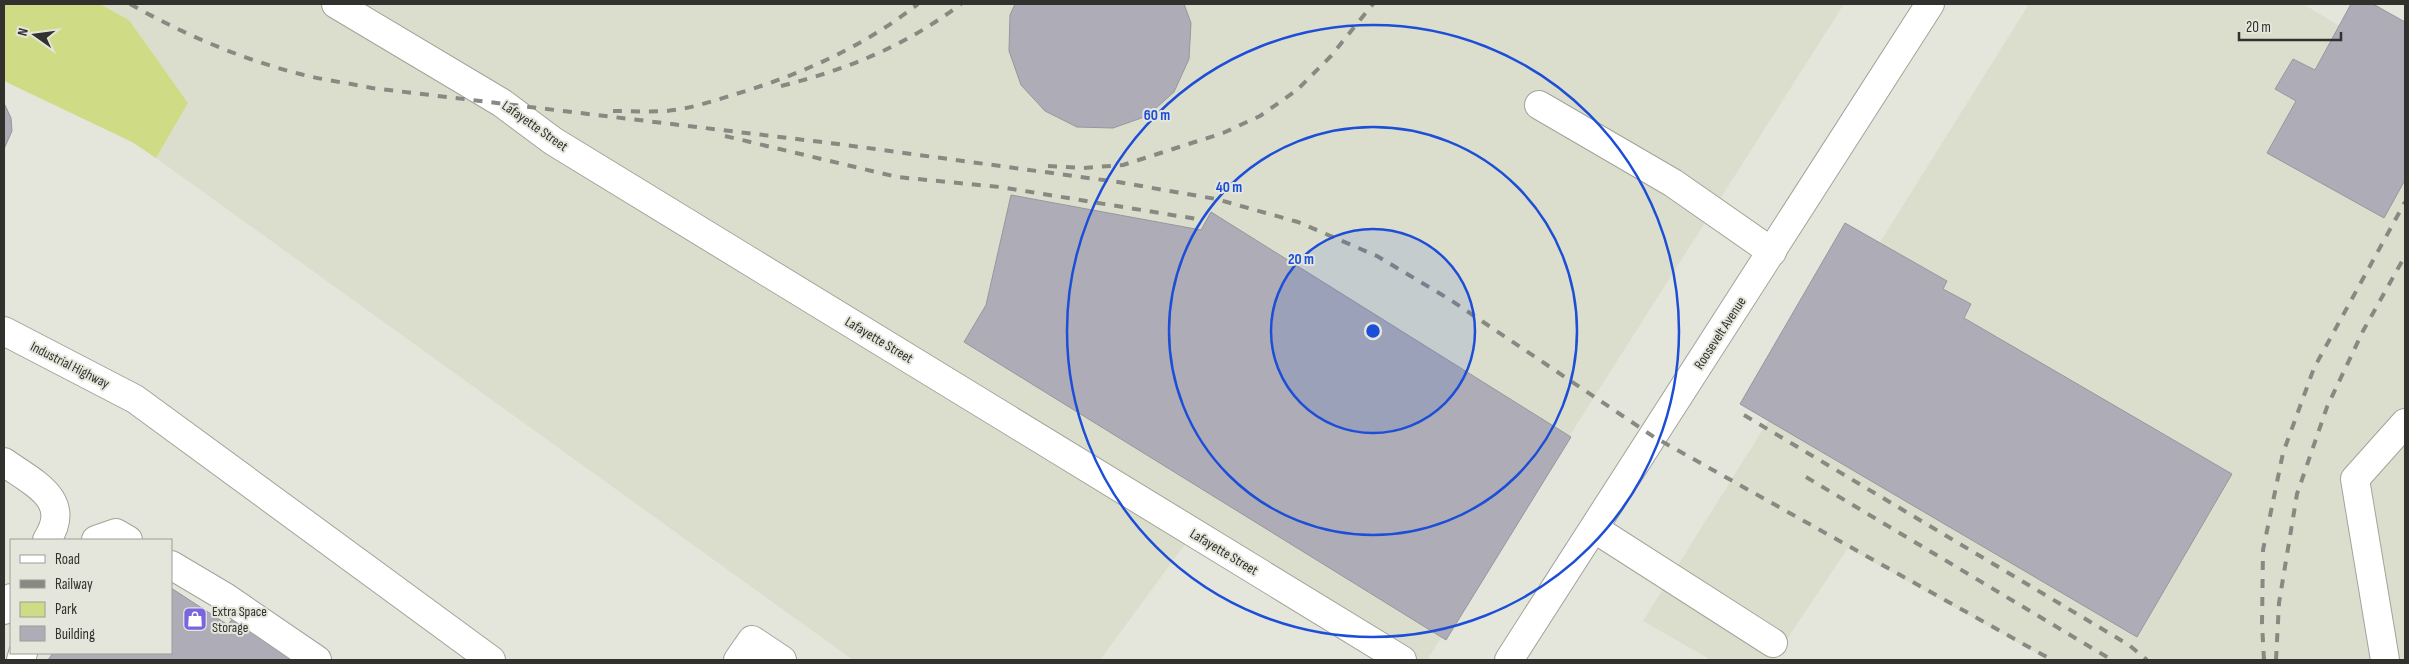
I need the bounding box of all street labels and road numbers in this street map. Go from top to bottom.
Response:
street label: Lafayette Street [499,97,571,155]
street label: Roosevelt Avenue [1690,294,1750,372]
street label: Lafayette Street [842,313,916,367]
street label: Industrial Highway [28,338,113,392]
street label: Lafayette Street [1187,525,1261,579]

